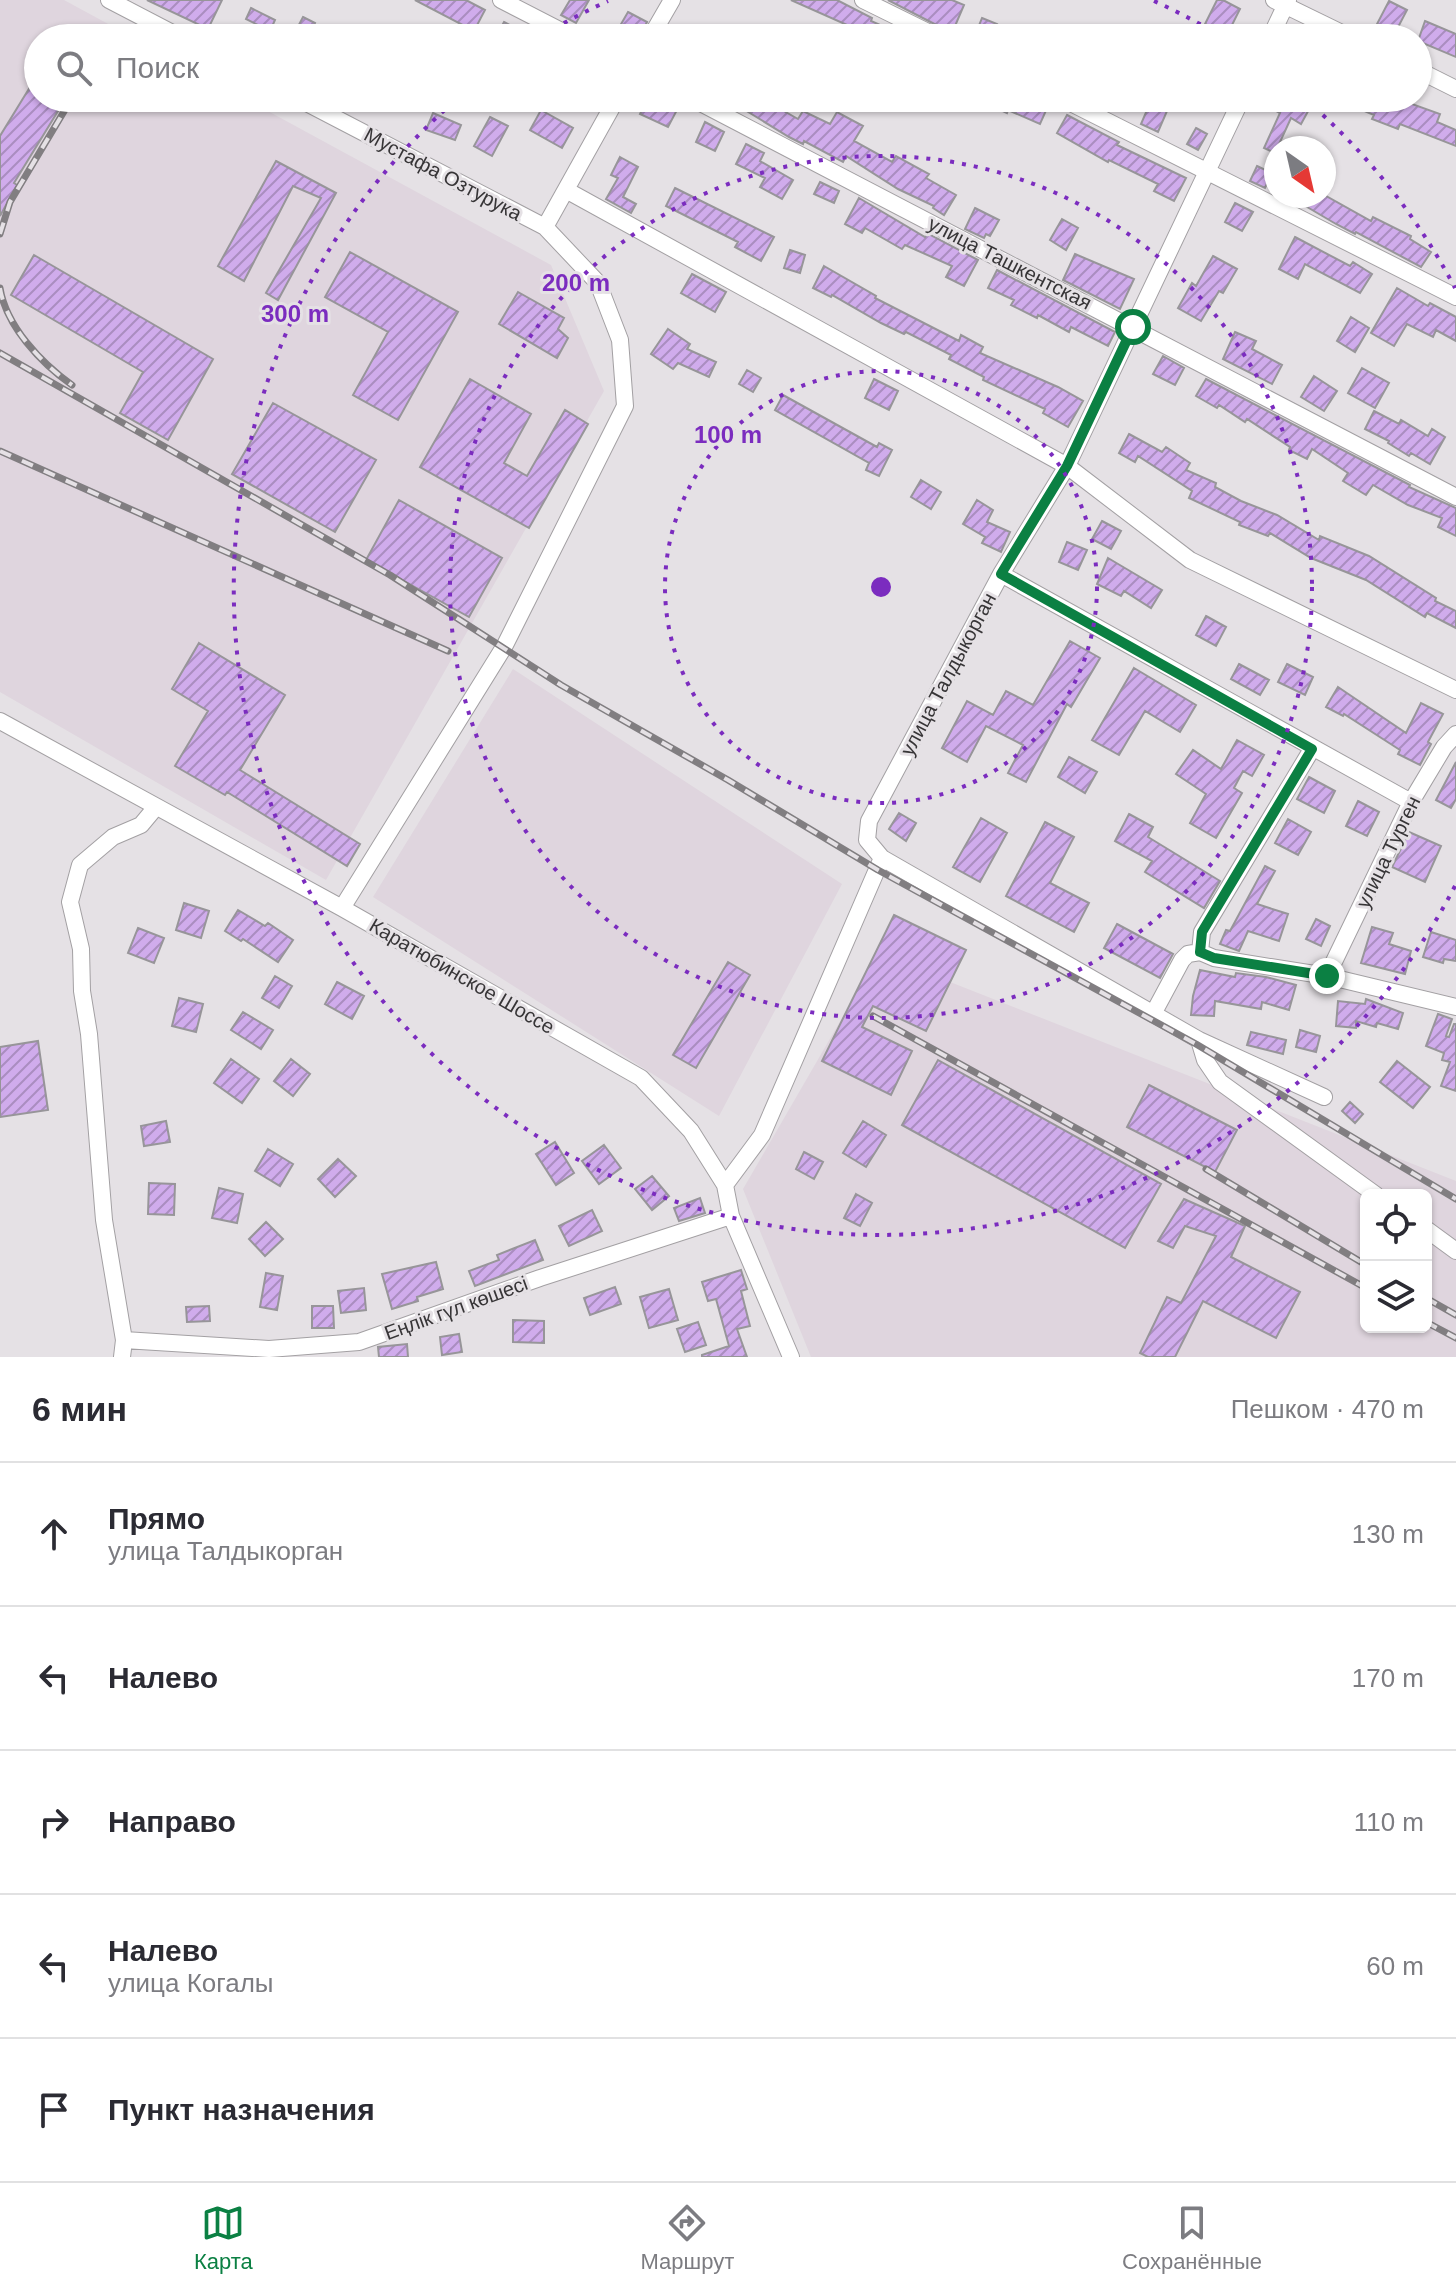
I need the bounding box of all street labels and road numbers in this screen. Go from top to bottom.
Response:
street label: Мустафа Озтурука [361,123,526,225]
street label: улица Ташкентская [925,212,1095,314]
street label: улица Талдыкорган [896,589,1000,759]
street label: улица Турген [1351,793,1425,911]
street label: Каратюбинское Шоссе [366,914,558,1038]
street label: Еңлік гүл көшесі [381,1272,531,1344]

